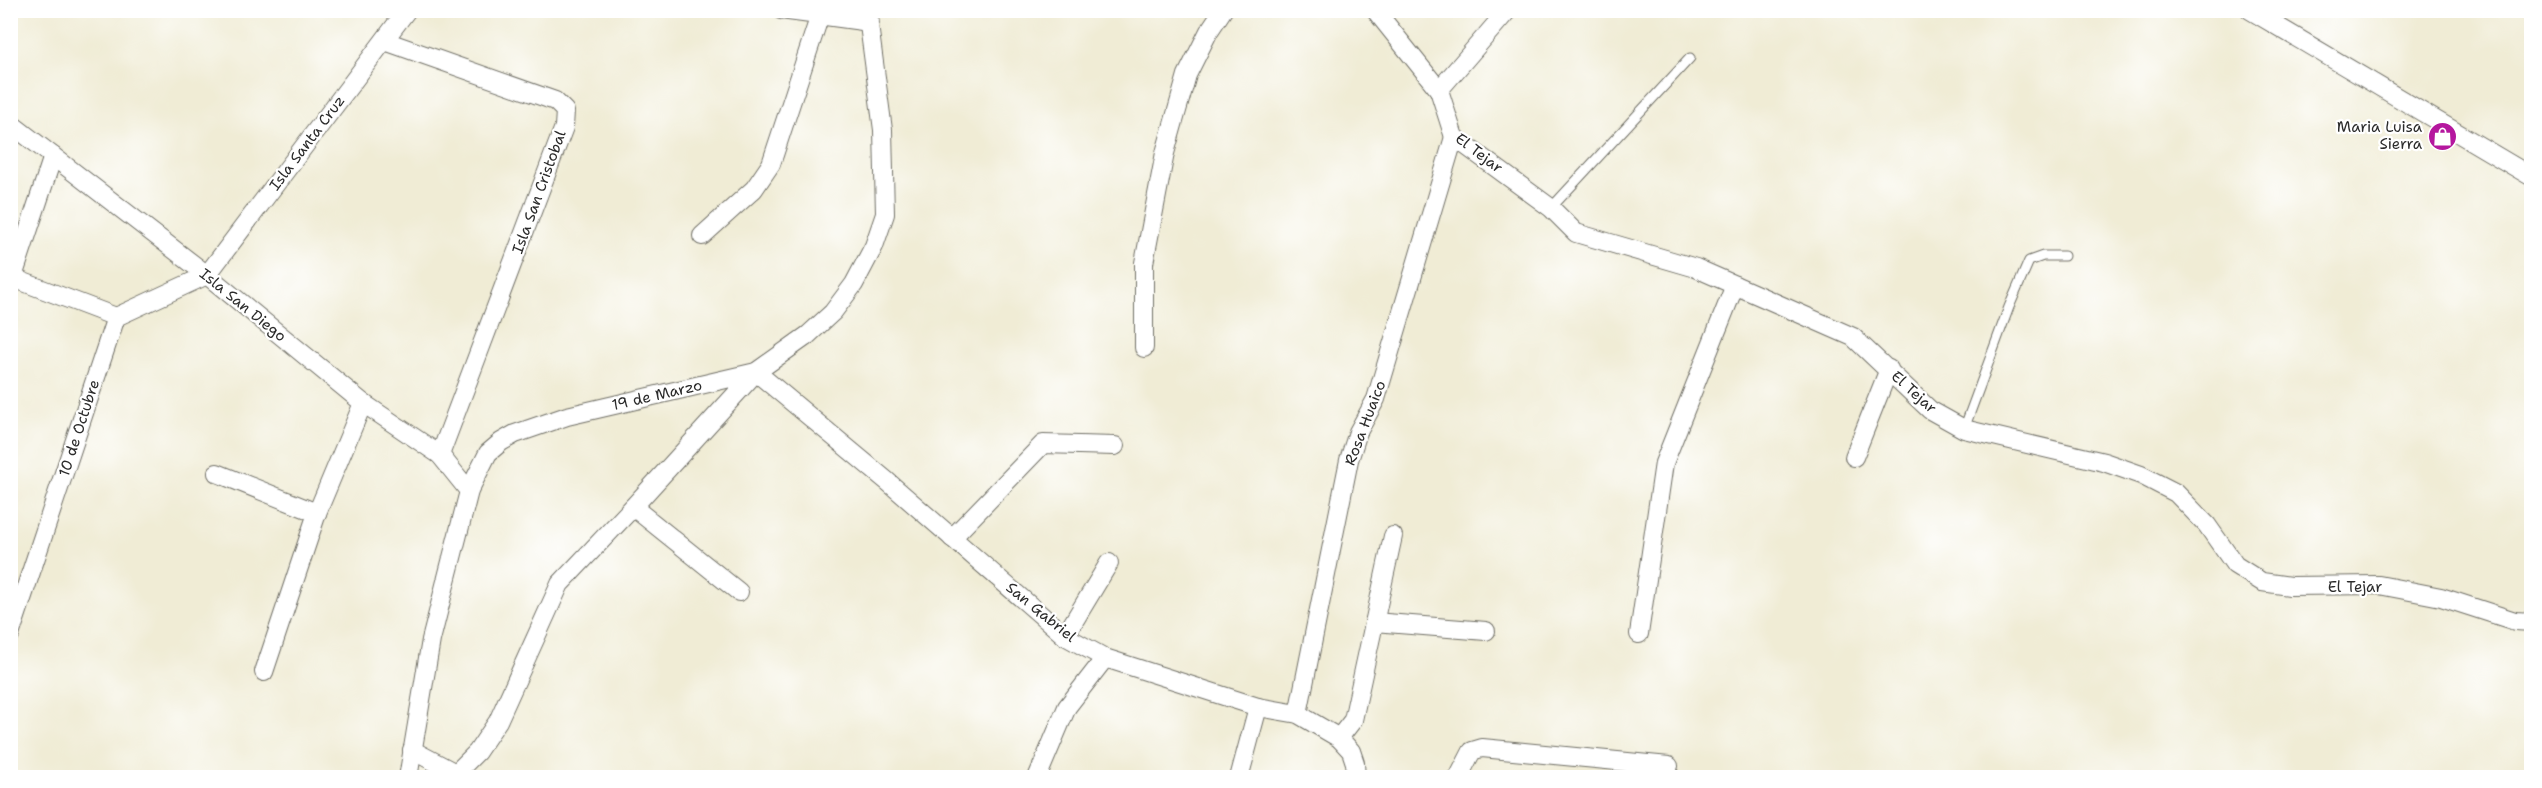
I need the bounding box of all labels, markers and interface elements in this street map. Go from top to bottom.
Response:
street label: Isla Santa Cruz [265,91,349,195]
place label: Maria Luisa Sierra [2337,117,2423,154]
shop icon: Maria Luisa Sierra [2427,120,2459,152]
street label: Isla San Cristobal [507,127,571,256]
street label: El Tejar [1451,129,1507,177]
street label: Isla San Diego [195,264,291,346]
street label: El Tejar [1887,366,1941,418]
street label: 19 de Marzo [610,375,704,415]
street label: 10 de Octubre [54,377,104,479]
street label: Rosa Huaico [1340,378,1390,468]
street label: El Tejar [2328,577,2382,597]
street label: San Gabriel [1002,578,1081,647]

